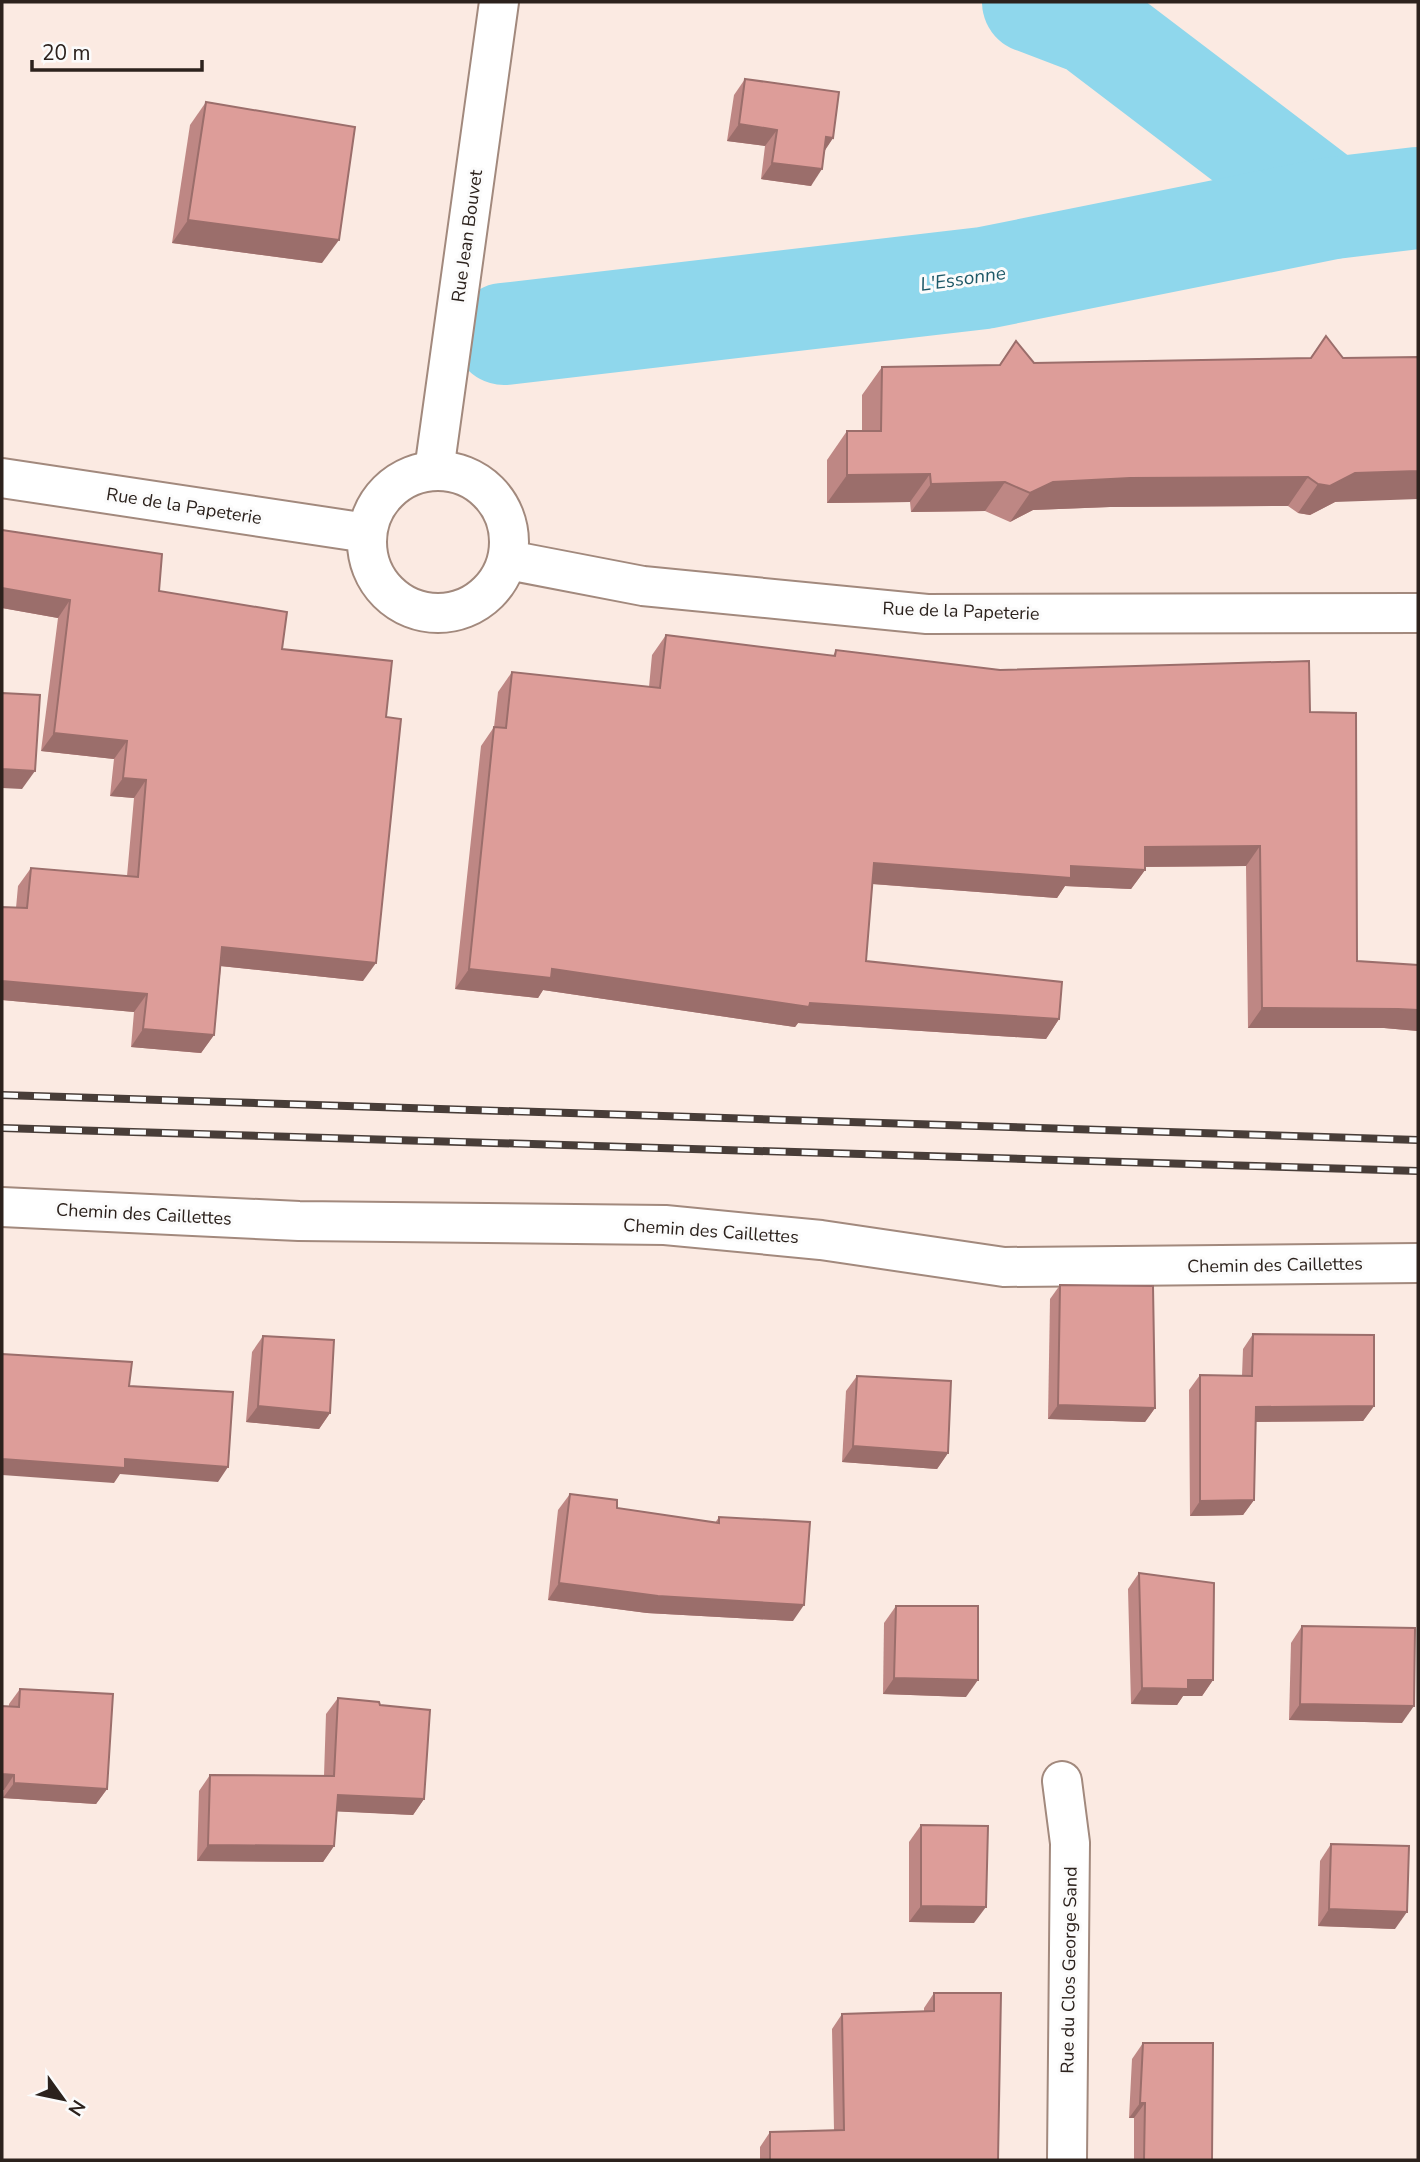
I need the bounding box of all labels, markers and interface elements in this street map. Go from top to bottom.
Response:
scale bar [32,28,201,72]
text: 20 m [42,39,91,67]
street label: Rue Jean Bouvet [446,168,488,304]
water label: L'Essonne [919,260,1007,298]
street label: Rue de la Papeterie [105,482,263,530]
street label: Rue de la Papeterie [882,596,1040,626]
street label: Chemin des Caillettes [56,1197,232,1231]
street label: Chemin des Caillettes [622,1213,800,1249]
street label: Chemin des Caillettes [1187,1251,1363,1279]
street label: Rue du Clos George Sand [1055,1866,1083,2074]
north arrow [28,2064,98,2134]
text: N [62,2095,91,2121]

